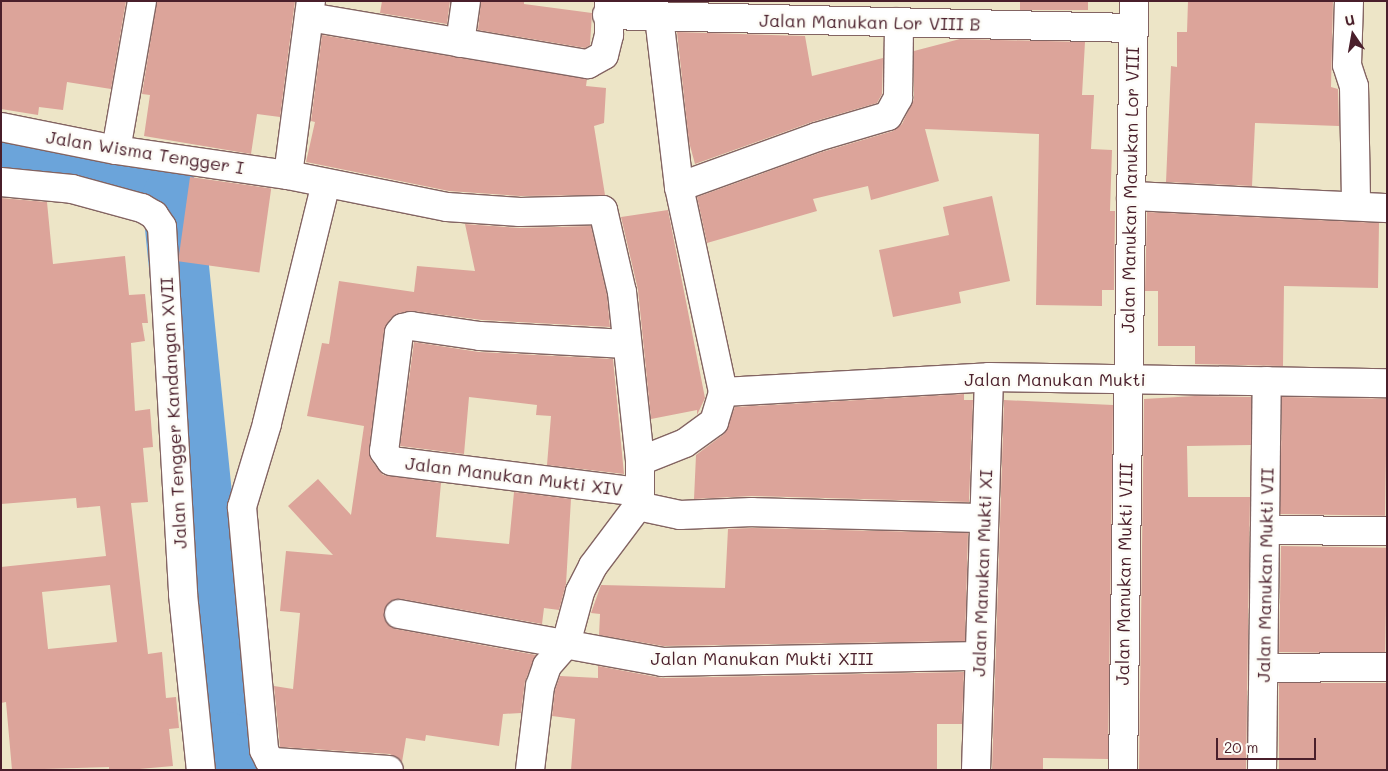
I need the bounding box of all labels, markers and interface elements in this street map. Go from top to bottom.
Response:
street label: Jalan Manukan Lor VIII B [759,9,981,35]
north arrow [1328,10,1378,60]
text: U [1343,10,1357,30]
street label: Jalan Manukan Manukan Lor VIII [1117,47,1143,333]
street label: Jalan Wisma Tengger I [45,126,245,178]
street label: Jalan Tengger Kandangan XVII [155,277,191,549]
street label: Jalan Manukan Mukti [964,368,1146,390]
street label: Jalan Manukan Mukti XIV [404,452,624,500]
street label: Jalan Manukan Mukti VIII [1111,463,1137,685]
street label: Jalan Manukan Mukti VII [1252,467,1278,683]
street label: Jalan Manukan Mukti XI [968,469,996,677]
street label: Jalan Manukan Mukti XIII [651,647,873,669]
scale bar [1218,728,1318,760]
text: 20 m [1224,737,1258,757]

